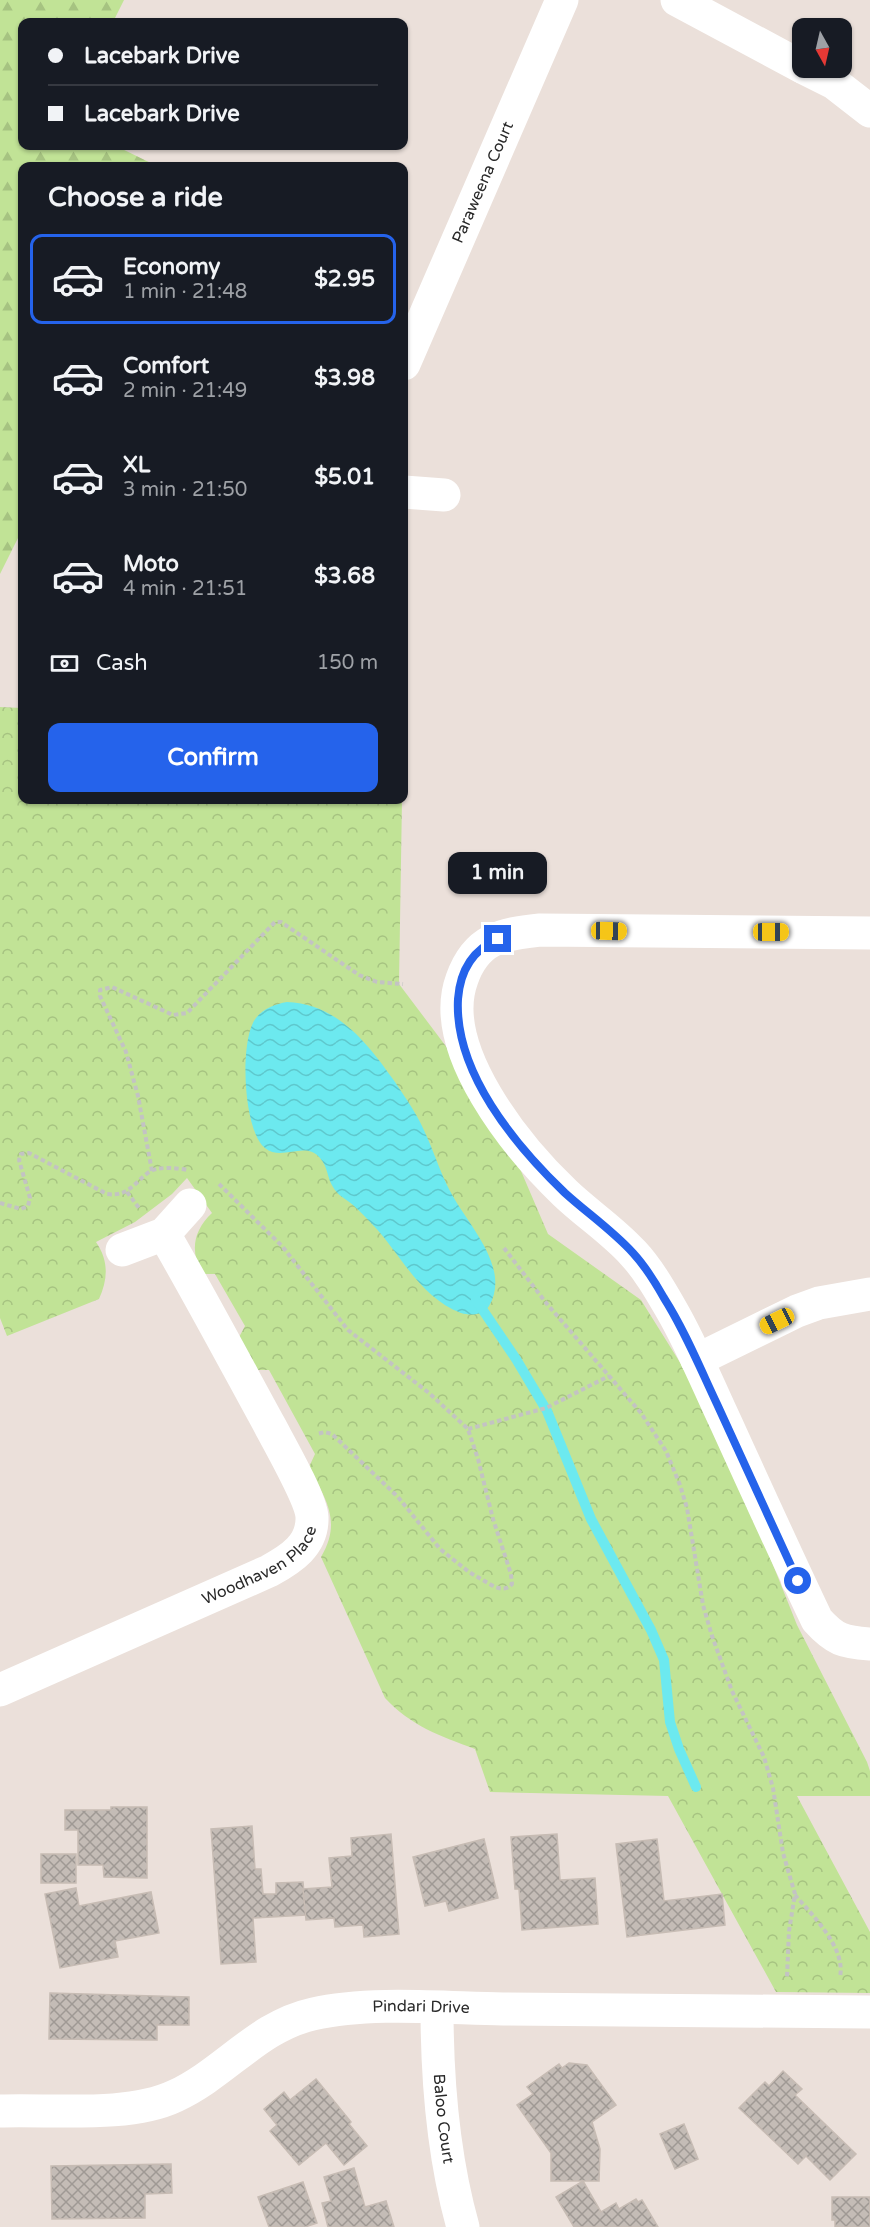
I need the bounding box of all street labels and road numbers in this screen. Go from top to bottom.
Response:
street label: Paraweena Court [448,119,518,246]
street label: Woodhaven Place [199,1524,321,1609]
street label: Pindari Drive [372,1996,470,2018]
street label: Baloo Court [429,2073,459,2165]

